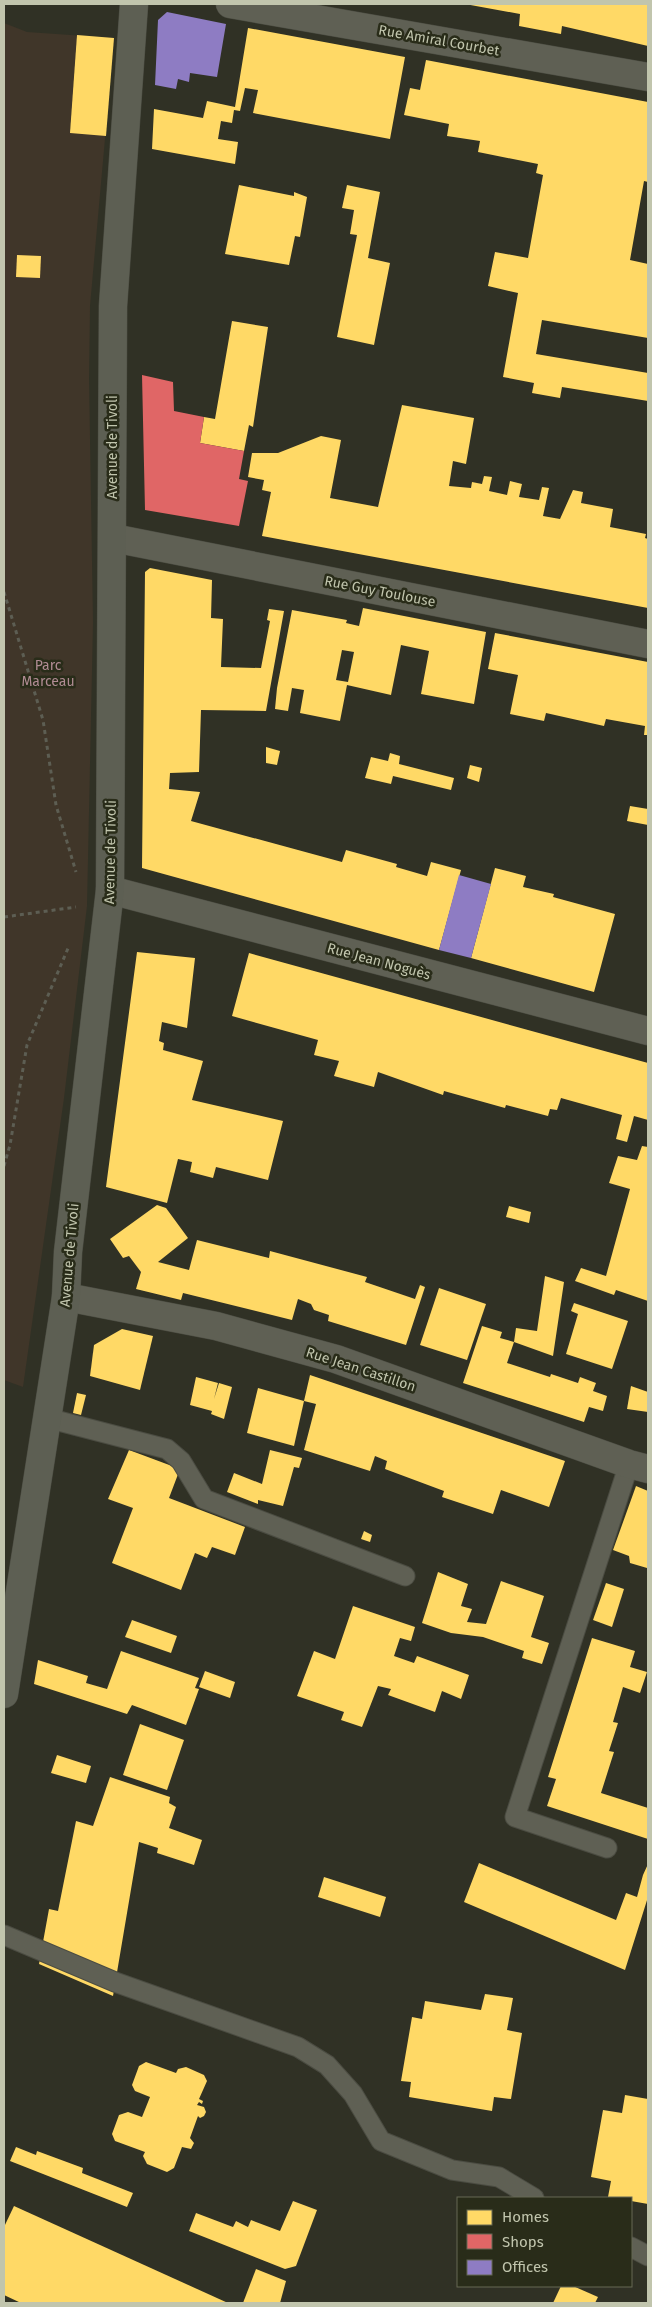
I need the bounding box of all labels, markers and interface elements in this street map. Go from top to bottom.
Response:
street label: Rue Amiral Courbet [377,21,502,60]
street label: Avenue de Tivoli [104,395,121,499]
street label: Rue Guy Toulouse [323,572,437,611]
park label: Parc Marceau [21,657,75,690]
street label: Avenue de Tivoli [101,800,120,904]
street label: Rue Jean Noguès [325,939,433,984]
street label: Avenue de Tivoli [56,1202,83,1308]
street label: Rue Jean Castillon [304,1344,418,1395]
legend [457,2197,632,2287]
text: Homes [502,2208,549,2226]
text: Shops [502,2233,544,2251]
text: Offices [502,2258,548,2276]

